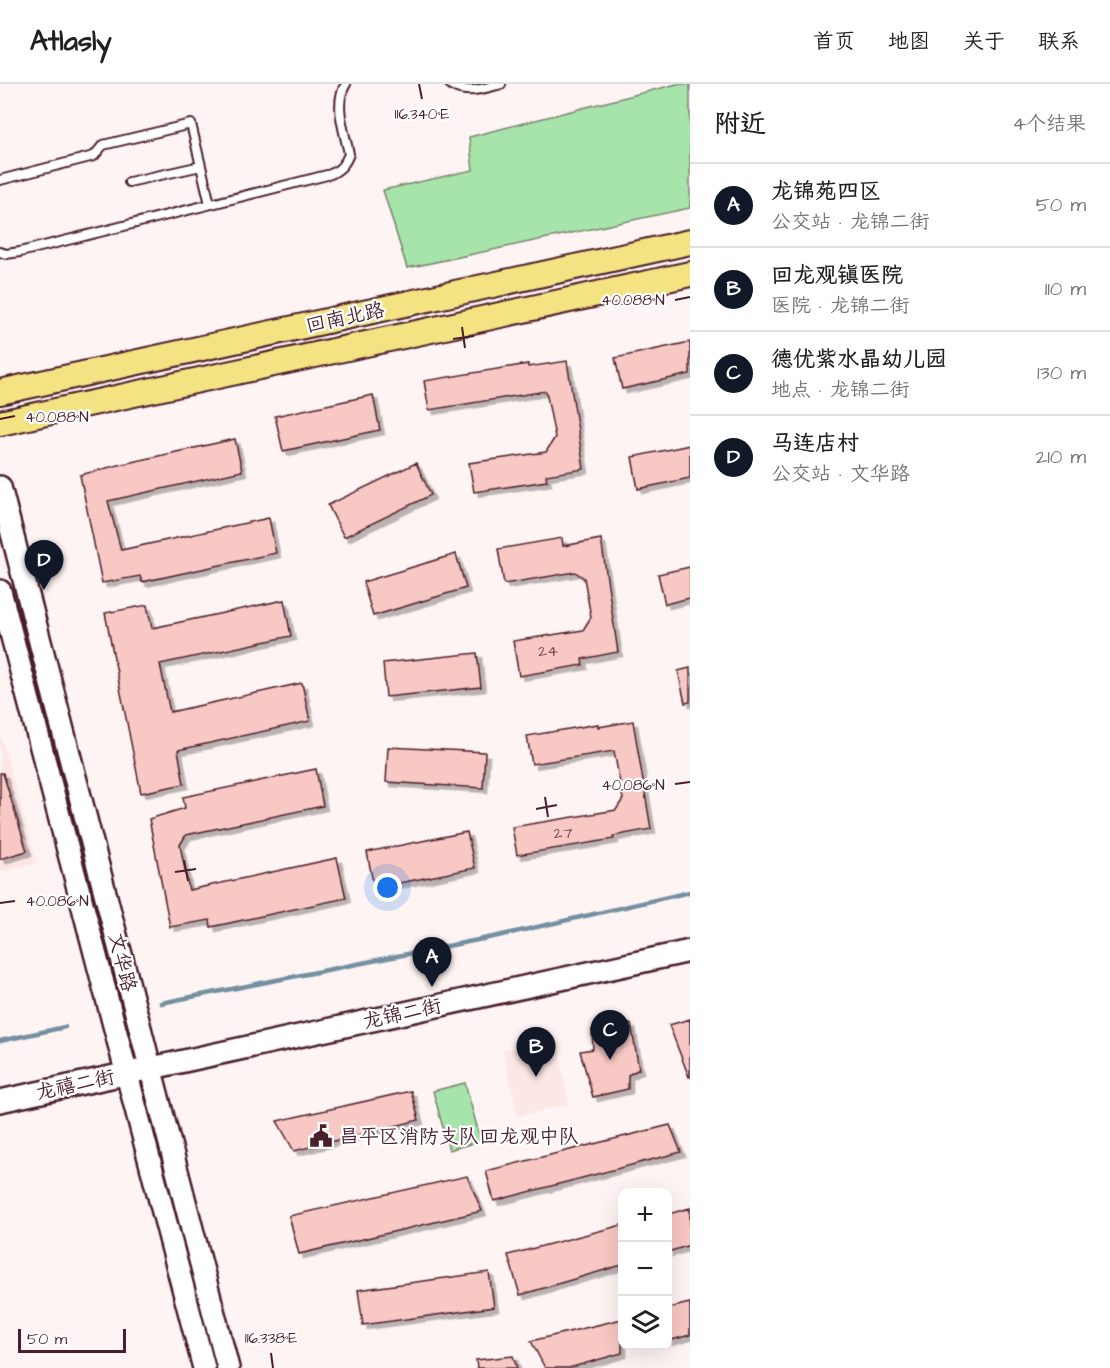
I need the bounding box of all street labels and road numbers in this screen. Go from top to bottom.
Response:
street label: 回南北路 [303,296,388,340]
street label: 文华路 [101,930,143,996]
street label: 龙锦二街 [360,992,444,1036]
street label: 龙禧二街 [33,1063,117,1107]

